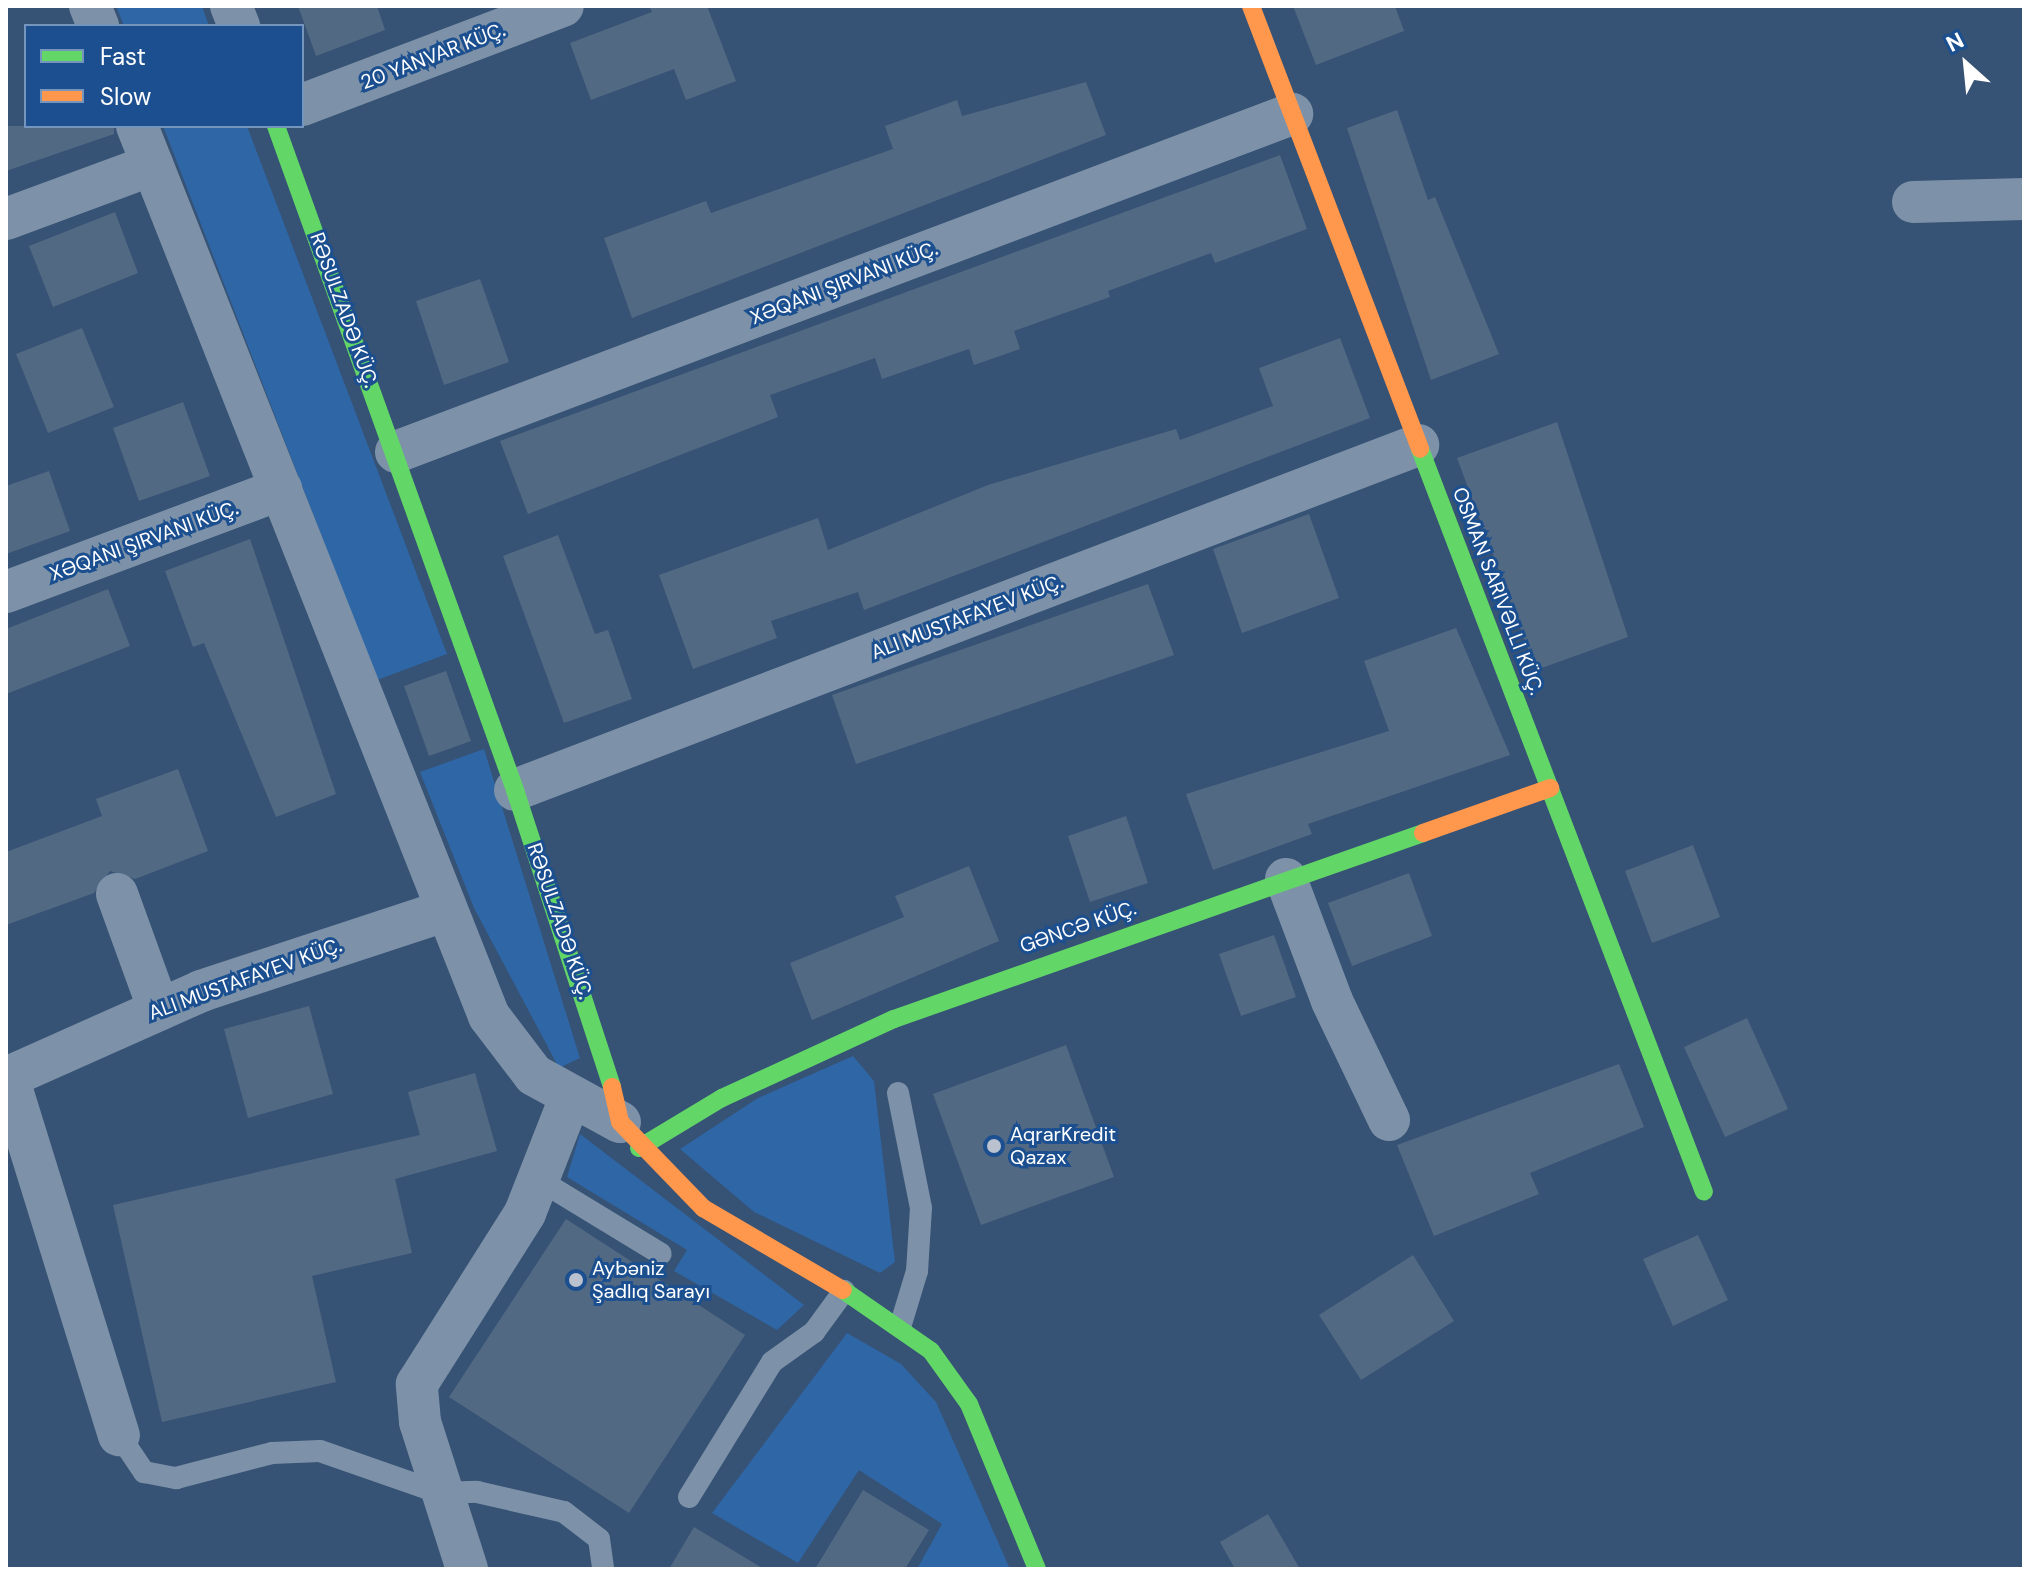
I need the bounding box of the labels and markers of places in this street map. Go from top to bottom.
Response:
place label: AqrarKredit Qazax [1010,1122,1116,1169]
marker: AqrarKredit Qazax [985,1137,1003,1155]
place label: Aybəniz Şadlıq Sarayı [592,1256,710,1303]
marker: Aybəniz Şadlıq Sarayı [567,1271,585,1289]

